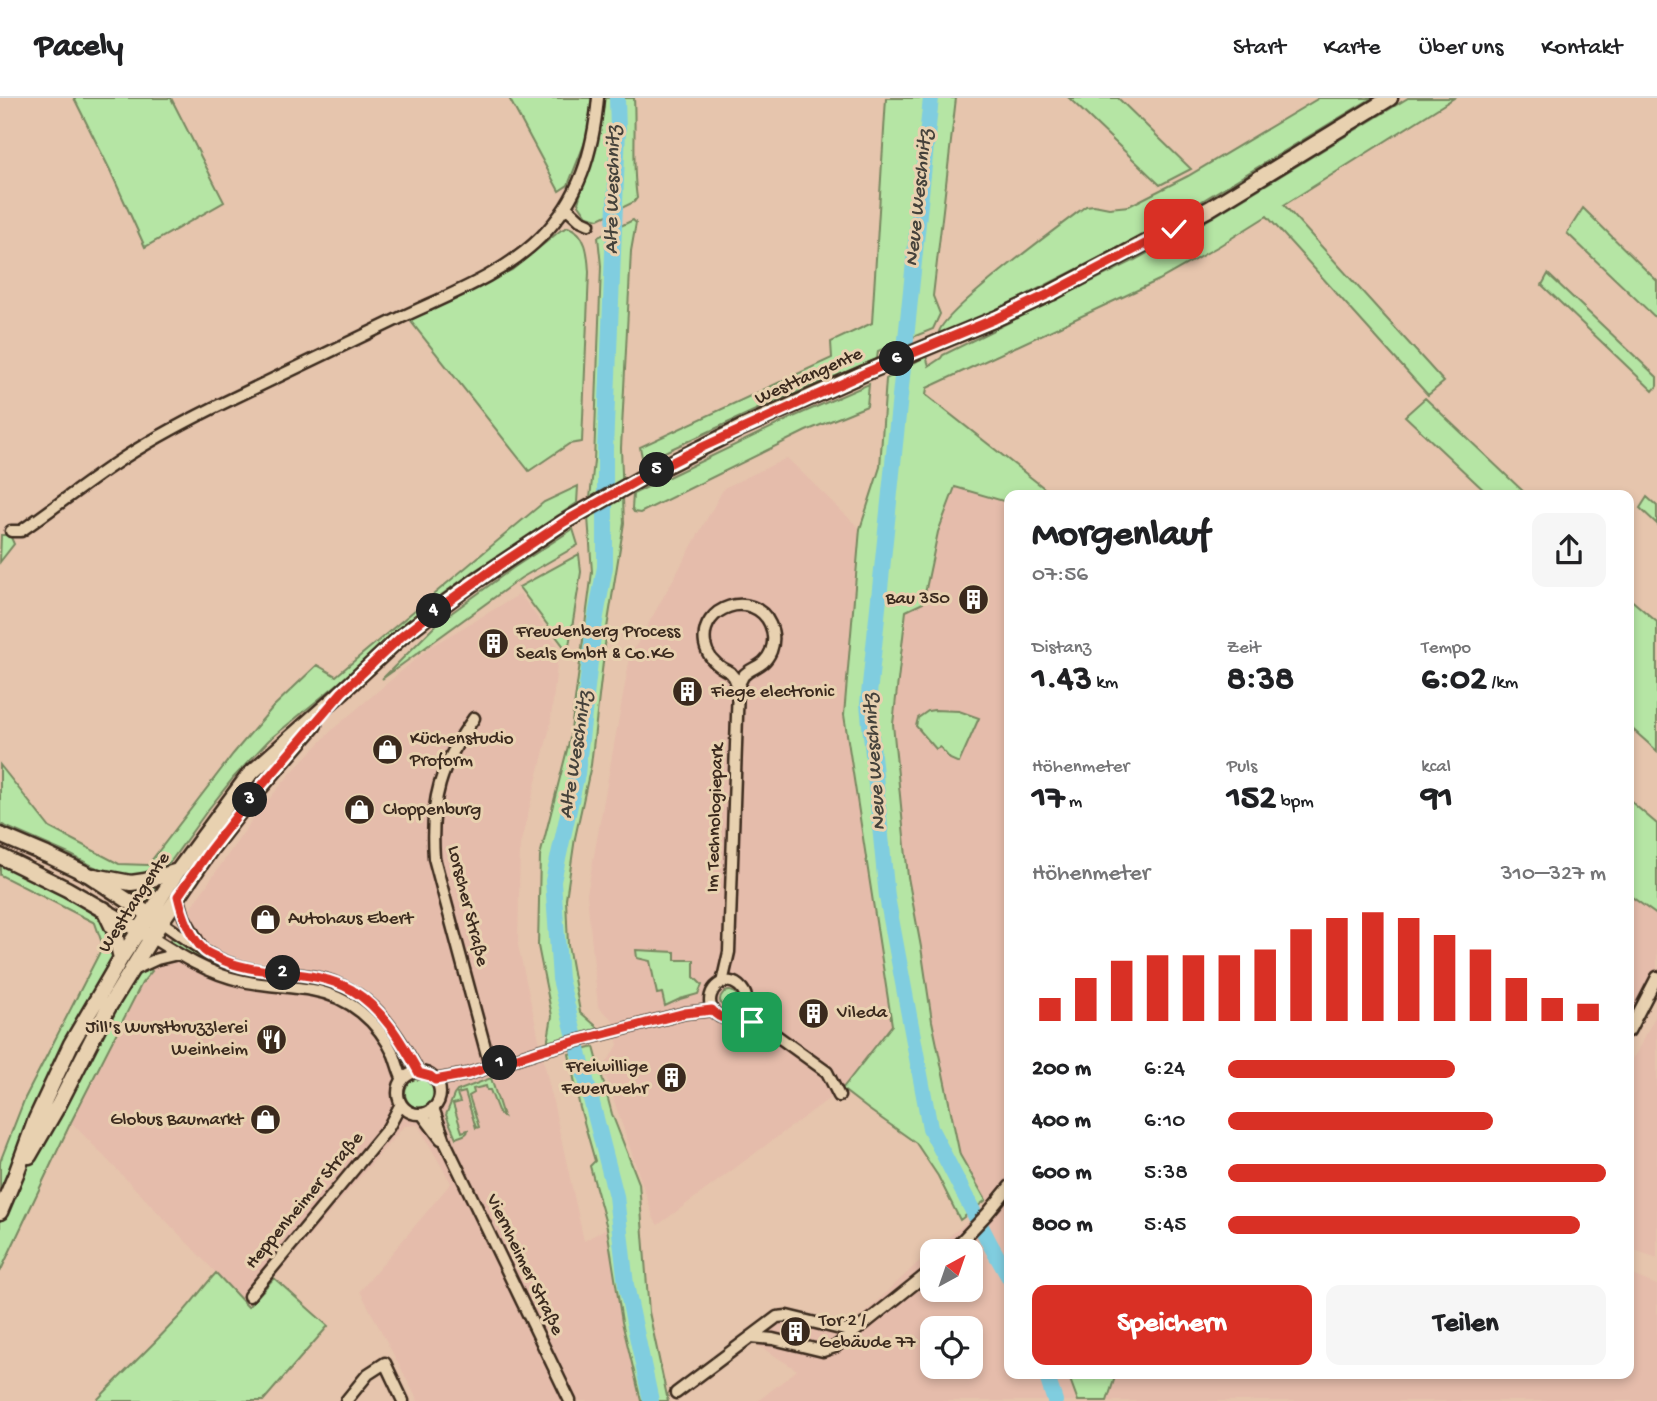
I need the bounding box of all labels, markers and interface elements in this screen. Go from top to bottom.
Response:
text: Pacely [35,29,123,67]
text: Start [1233,34,1285,63]
text: Karte [1323,34,1381,63]
text: Über uns [1419,34,1503,63]
text: Kontakt [1541,34,1622,63]
water label: Alte Weschnitz [600,124,628,255]
water label: Neue Weschnitz [900,127,940,268]
pin [1144,199,1204,259]
icon: check [1155,210,1193,248]
pin: 6 [880,342,914,376]
street label: Westtangente [752,343,866,411]
text: 6 [892,347,901,370]
pin: 5 [640,452,674,488]
text: 5 [652,458,662,481]
button: share [1532,513,1606,587]
text: Morgenlauf [1032,514,1210,558]
text: 07:56 [1032,562,1088,589]
building icon: Bau 350 [956,582,990,616]
place label: Bau 350 [885,588,950,611]
pin: 4 [416,594,452,628]
text: 4 [429,599,438,622]
place label: Freudenberg Process Seals GmbH & Co.KG [515,621,681,666]
building icon: Freudenberg Process Seals GmbH & Co.KG [476,626,510,660]
text: Distanz [1032,637,1091,660]
text: Zeit [1227,637,1261,660]
text: Tempo [1421,637,1471,660]
text: 1.43 [1032,660,1092,701]
text: 8:38 [1227,660,1294,701]
text: 6:02 [1421,660,1487,701]
text: km [1092,672,1118,695]
text: /km [1487,672,1518,695]
building icon: Fiege electronic [671,675,705,709]
place label: Fiege electronic [710,681,835,704]
water label: Alte Weschnitz [555,688,600,820]
water label: Neue Weschnitz [859,691,893,831]
place label: Küchenstudio Proform [409,728,514,773]
shop icon: Küchenstudio Proform [370,733,404,767]
street label: Im Technologiepark [702,742,730,893]
text: Höhenmeter [1032,756,1129,779]
text: Puls [1227,756,1257,779]
text: kcal [1421,756,1451,779]
text: 17 [1032,779,1064,820]
text: 152 [1227,779,1276,820]
text: 91 [1421,779,1453,820]
pin: 3 [232,782,268,818]
text: 3 [245,788,254,811]
text: m [1064,791,1082,814]
text: bpm [1276,791,1314,814]
shop icon: Cloppenburg [343,793,377,827]
place label: Cloppenburg [383,799,482,822]
street label: Lorscher Straße [441,843,493,969]
street label: Westtangente [94,848,176,958]
text: Höhenmeter [1032,861,1150,888]
text: 310–327 m [1501,861,1606,888]
shop icon: Autohaus Ebert [248,902,282,936]
place label: Autohaus Ebert [288,908,415,931]
pin: 2 [266,956,300,990]
text: 2 [278,961,287,984]
pin [722,992,782,1052]
building icon: Vileda [797,996,831,1030]
place label: Vileda [836,1002,889,1025]
icon: arrive [733,1003,771,1041]
place label: Jill's Wurstbruzzlerei Weinheim [86,1017,249,1062]
restaurant icon: Jill's Wurstbruzzlerei Weinheim [254,1022,288,1056]
pin: 1 [482,1046,518,1080]
text: 1 [496,1051,503,1074]
place label: Freiwillige Feuerwehr [561,1056,650,1101]
text: 200 m [1032,1056,1091,1083]
text: 6:24 [1144,1056,1185,1083]
building icon: Freiwillige Feuerwehr [654,1061,688,1095]
shop icon: Globus Baumarkt [249,1103,283,1137]
text: 400 m [1032,1108,1091,1135]
text: 6:10 [1144,1108,1185,1135]
place label: Globus Baumarkt [110,1109,245,1132]
street label: Heppenheimer Straße [241,1128,369,1274]
text: 600 m [1032,1160,1092,1187]
text: 5:38 [1144,1160,1188,1187]
street label: Viernheimer Straße [479,1190,568,1339]
text: 800 m [1032,1212,1093,1239]
text: 5:45 [1144,1212,1186,1239]
north arrow [920,1239,984,1302]
map controls [920,1239,983,1379]
button: Speichern [1032,1285,1312,1365]
button: Teilen [1326,1285,1606,1365]
place label: Tor 2 / Gebäude 77 [818,1310,917,1355]
building icon: Tor 2 / Gebäude 77 [779,1315,813,1349]
button: locate [920,1316,983,1379]

